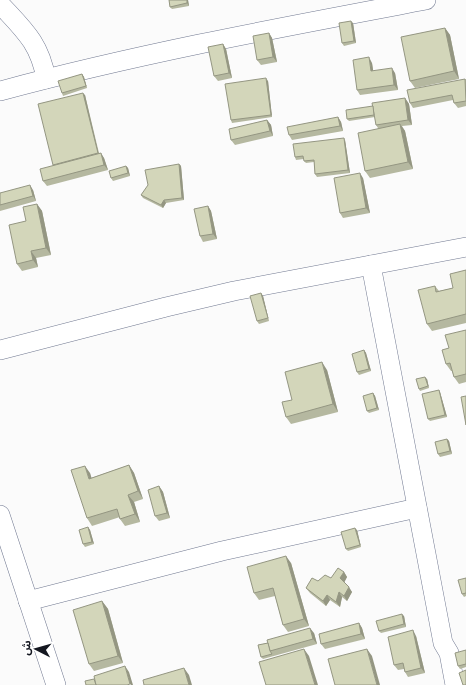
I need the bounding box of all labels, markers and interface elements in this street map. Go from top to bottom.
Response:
north arrow [16,629,56,669]
text: ش [19,640,35,656]

